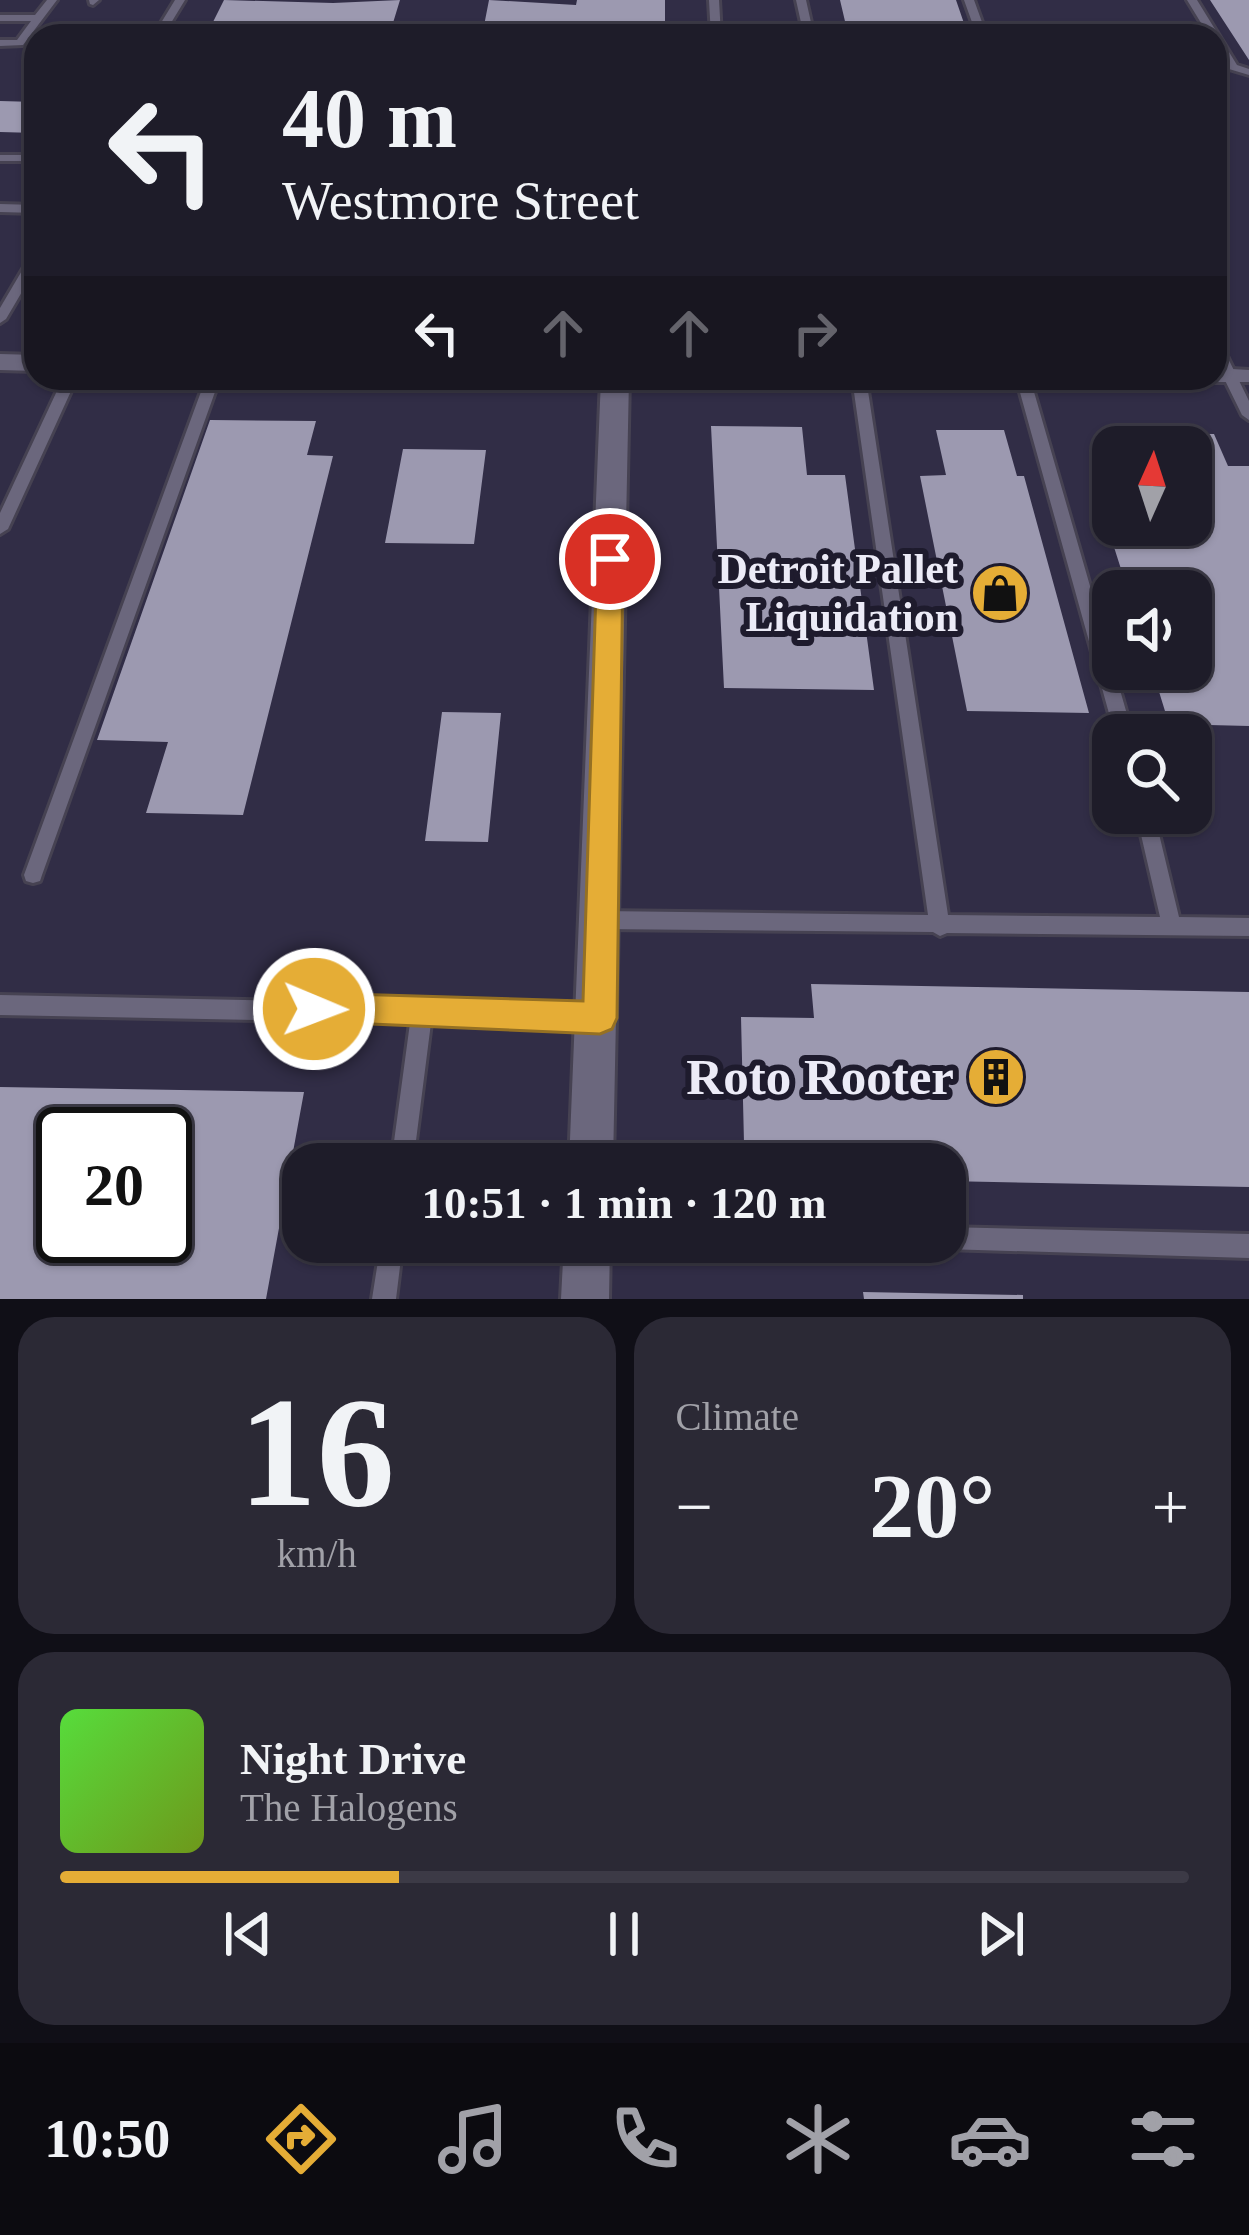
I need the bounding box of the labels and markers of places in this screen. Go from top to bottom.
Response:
pin [559,508,661,610]
place label: Detroit Pallet Liquidation [717,546,958,640]
shop icon: Detroit Pallet Liquidation [969,562,1031,624]
building icon: Roto Rooter [965,1046,1027,1108]
place label: Roto Rooter [686,1049,954,1105]

